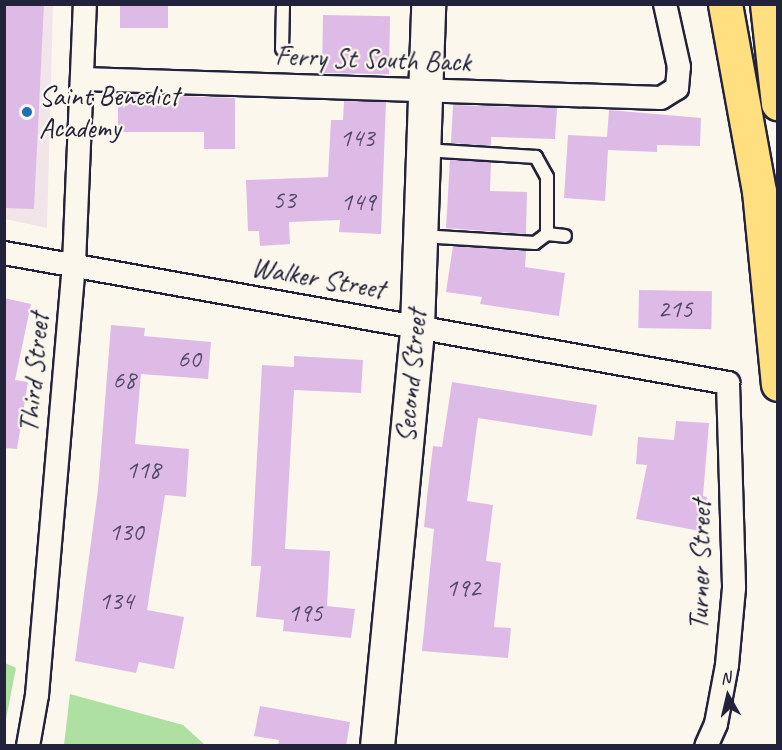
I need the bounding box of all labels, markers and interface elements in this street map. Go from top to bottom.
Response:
street label: Ferry St South Back [274,39,472,79]
place label: Saint Benedict Academy [39,79,180,145]
marker: Saint Benedict Academy [20,105,34,119]
house number: 143 [339,122,375,154]
house number: 53 [272,184,296,216]
house number: 149 [340,186,376,218]
street label: Walker Street [249,250,387,306]
house number: 215 [657,293,693,325]
street label: Second Street [388,308,434,444]
street label: Third Street [12,312,56,434]
house number: 60 [177,343,201,375]
house number: 68 [112,364,136,396]
house number: 118 [125,454,161,486]
street label: Turner Street [682,500,718,630]
house number: 130 [108,516,144,548]
house number: 192 [445,572,481,604]
house number: 134 [98,585,134,617]
house number: 195 [287,597,323,629]
north arrow [698,666,758,726]
text: N [719,668,732,689]

